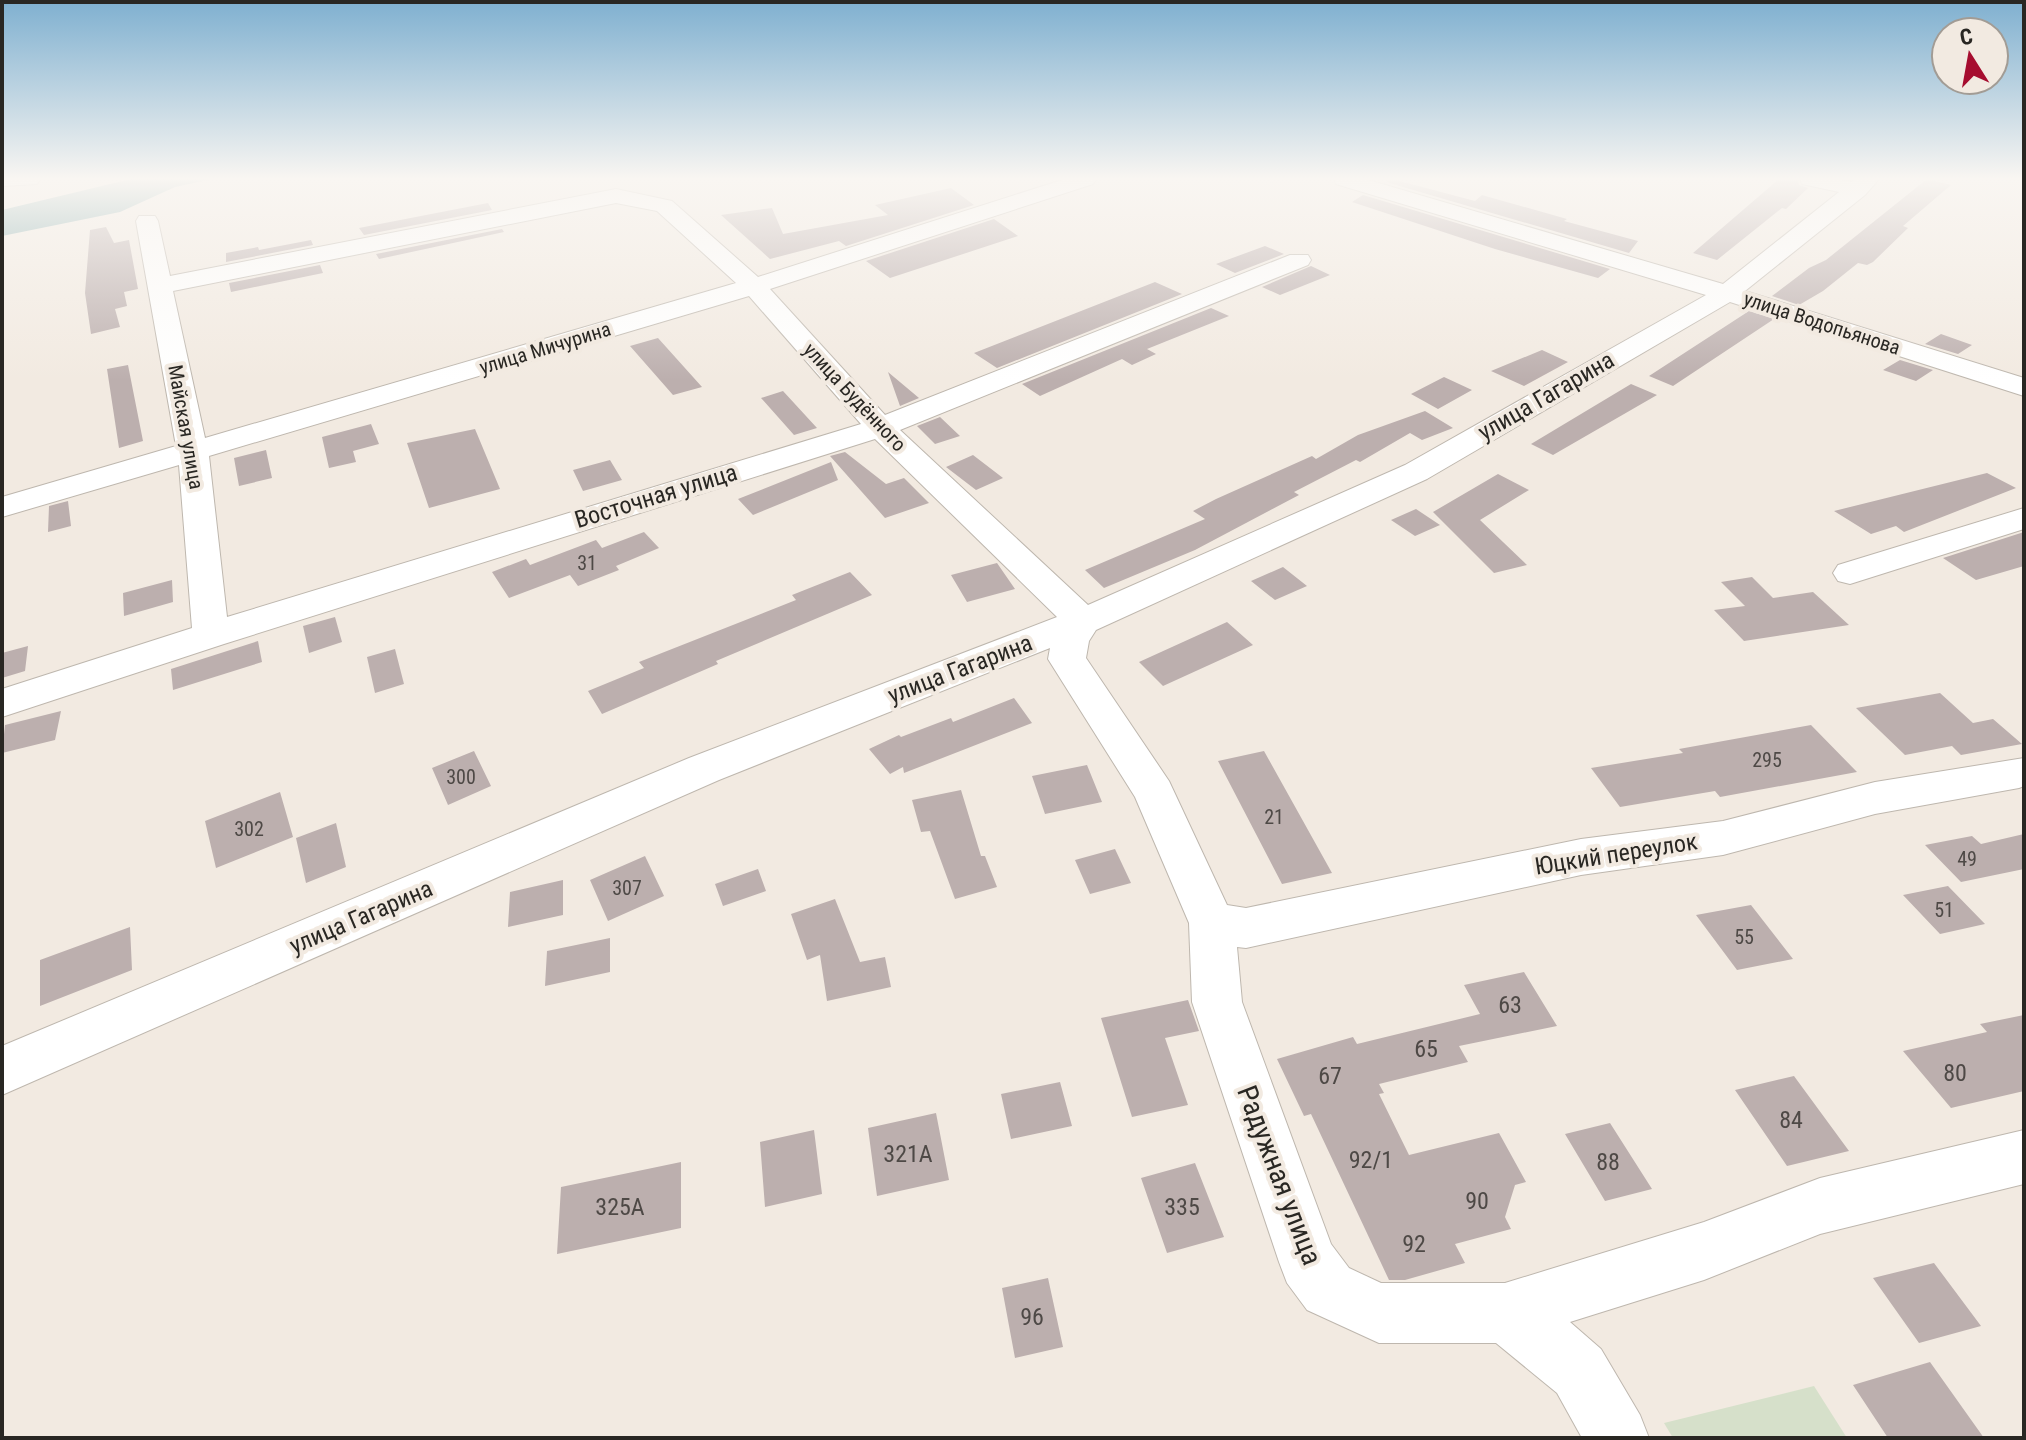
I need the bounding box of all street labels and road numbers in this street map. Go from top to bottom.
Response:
street label: улица Водопьянова [1741,286,1903,360]
street label: улица Мичурина [476,317,614,379]
street label: улица Будённого [799,338,911,456]
street label: улица Гагарина [1473,346,1619,446]
street label: Майская улица [163,363,209,491]
street label: Восточная улица [571,458,741,534]
street label: улица Гагарина [884,629,1036,709]
street label: Юцкий переулок [1533,827,1700,881]
street label: улица Гагарина [285,874,437,960]
street label: Радужная улица [1230,1081,1329,1269]

